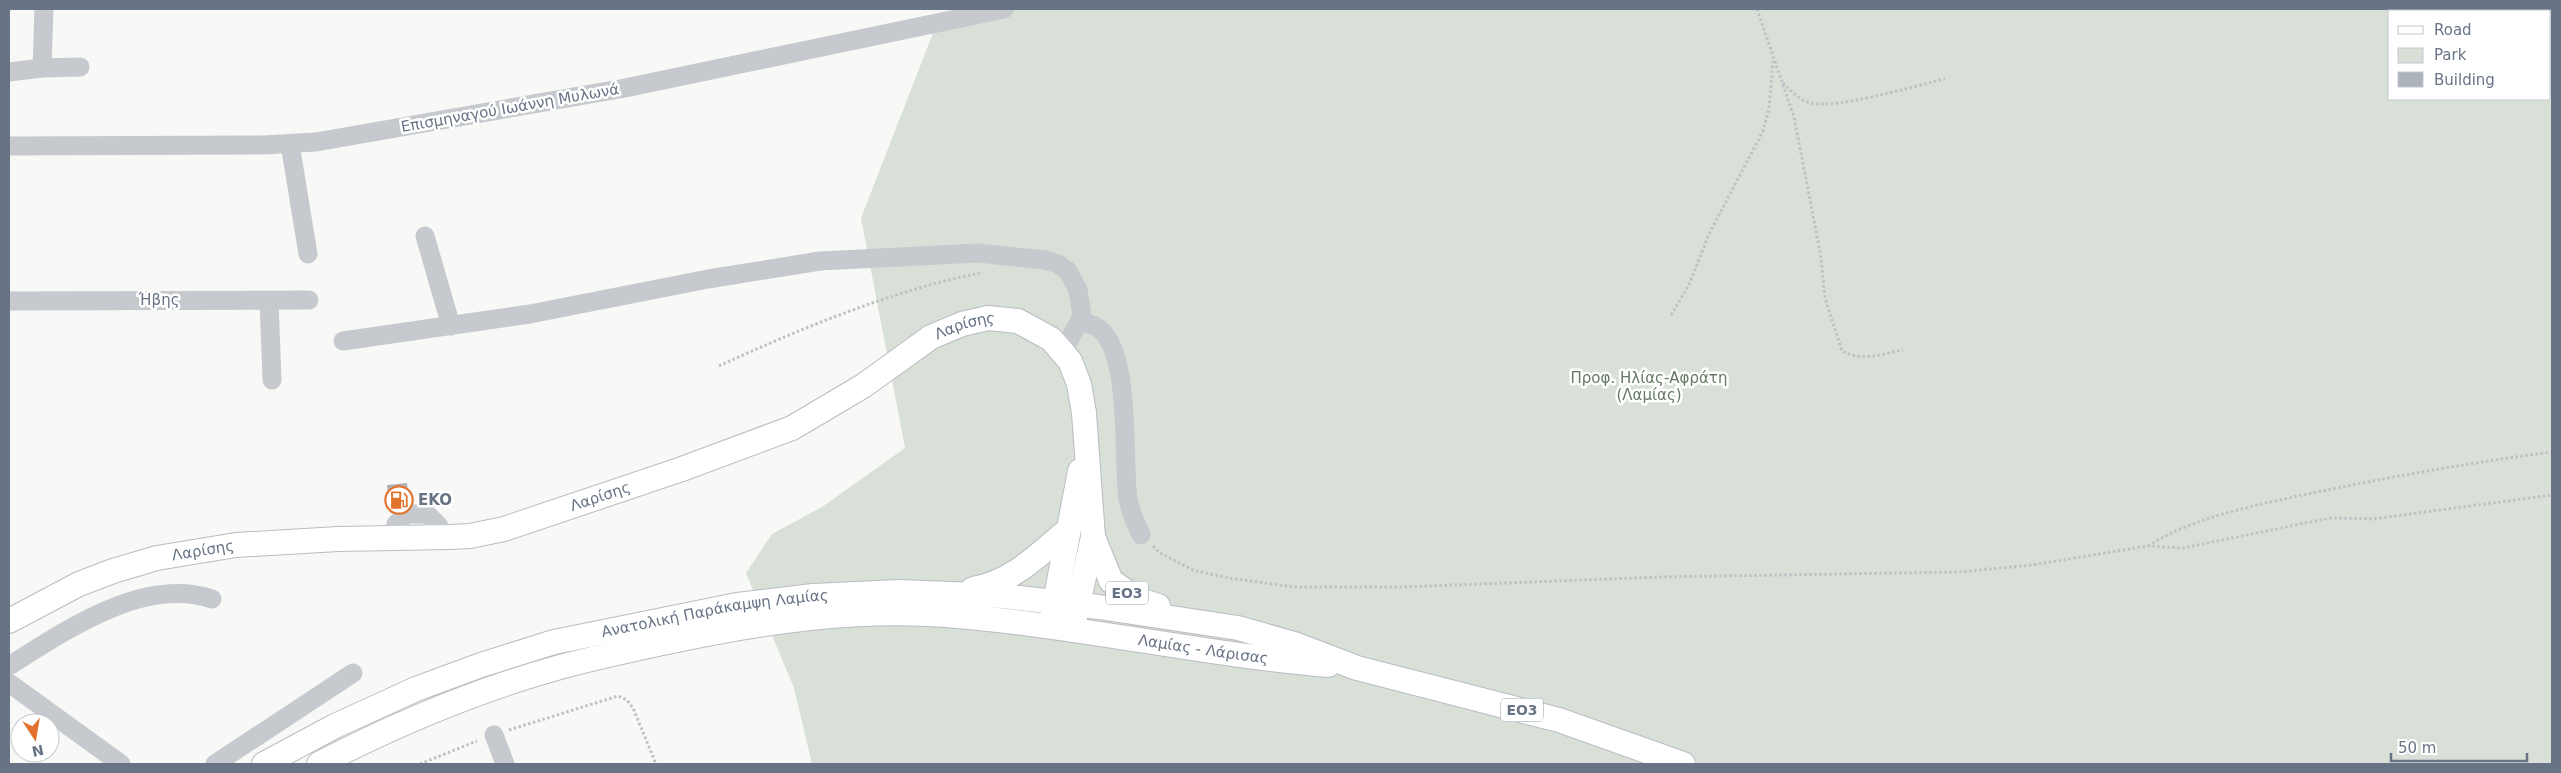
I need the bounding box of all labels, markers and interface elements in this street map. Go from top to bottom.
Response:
legend [2388,10,2551,100]
text: Road [2434,21,2472,39]
text: Park [2434,46,2467,64]
text: Building [2434,71,2495,89]
street label: Επισμηναγού Ιωάννη Μυλωνά [400,80,621,136]
street label: Ήβης [138,291,179,309]
street label: Λαρίσης [932,309,996,343]
park label: Προφ. Ηλίας-Αφράτη (Λαμίας) [1571,369,1727,404]
street label: Λαρίσης [568,478,633,515]
fuel station icon: EKO [384,485,414,515]
place label: EKO [418,491,452,509]
street label: Λαρίσης [171,536,235,564]
road number: ΕΟ3 [1106,582,1148,604]
street label: Ανατολική Παράκαμψη Λαμίας [600,586,829,641]
street label: Λαμίας - Λάρισας [1137,631,1269,668]
road number: ΕΟ3 [1501,698,1543,722]
north arrow [10,713,60,763]
scale bar [2391,730,2527,762]
text: 50 m [2398,739,2436,757]
text: N [30,742,45,760]

